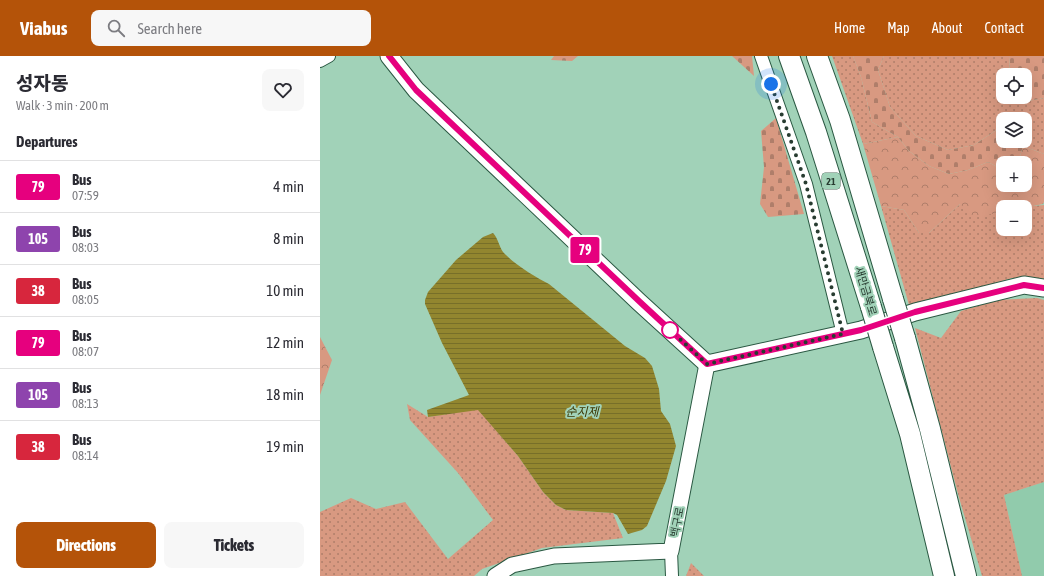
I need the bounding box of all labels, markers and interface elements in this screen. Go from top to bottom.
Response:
search box [91,10,371,46]
text: Viabus [20,17,67,39]
icon: search [105,17,127,39]
text: Search here [137,20,202,37]
text: Home [834,20,865,36]
text: Map [887,20,910,36]
text: About [932,20,963,36]
text: Contact [985,20,1024,36]
map controls [996,68,1032,236]
button: locate [996,68,1032,104]
button: heart [262,69,304,111]
text: 성자동 [16,72,68,94]
your location [761,74,781,94]
text: Walk · 3 min · 200 m [16,98,109,113]
button: layers [996,112,1032,148]
text: Departures [16,133,78,150]
button: + [996,156,1032,192]
text: Bus [72,171,92,188]
road number: 21 [822,173,840,189]
text: 4 min [273,178,304,195]
text: 79 [31,179,45,195]
text: 07:59 [72,188,99,203]
button: − [996,200,1032,236]
text: Bus [72,223,92,240]
text: 8 min [273,230,304,247]
text: 105 [28,231,48,247]
line badge: 79 [567,237,603,263]
text: 08:03 [72,240,99,255]
text: 79 [578,242,592,258]
street label: 새만금북로 [853,265,879,317]
text: Bus [72,275,92,292]
text: 10 min [266,282,304,299]
text: 38 [31,283,45,299]
text: 08:05 [72,292,99,307]
unlabelled marker [661,321,679,339]
text: Bus [72,327,92,344]
text: 12 min [266,334,304,351]
text: 79 [31,335,45,351]
text: 08:07 [72,344,99,359]
text: Bus [72,379,92,396]
text: 18 min [266,386,304,403]
text: 105 [28,387,48,403]
text: 08:13 [72,396,99,411]
water label: 순지제 [565,405,601,419]
text: Bus [72,431,92,448]
text: 19 min [266,438,304,455]
text: 38 [31,439,45,455]
text: 08:14 [72,448,99,463]
street label: 백구로 [668,506,686,538]
button: Directions [16,522,156,568]
button: Tickets [164,522,304,568]

